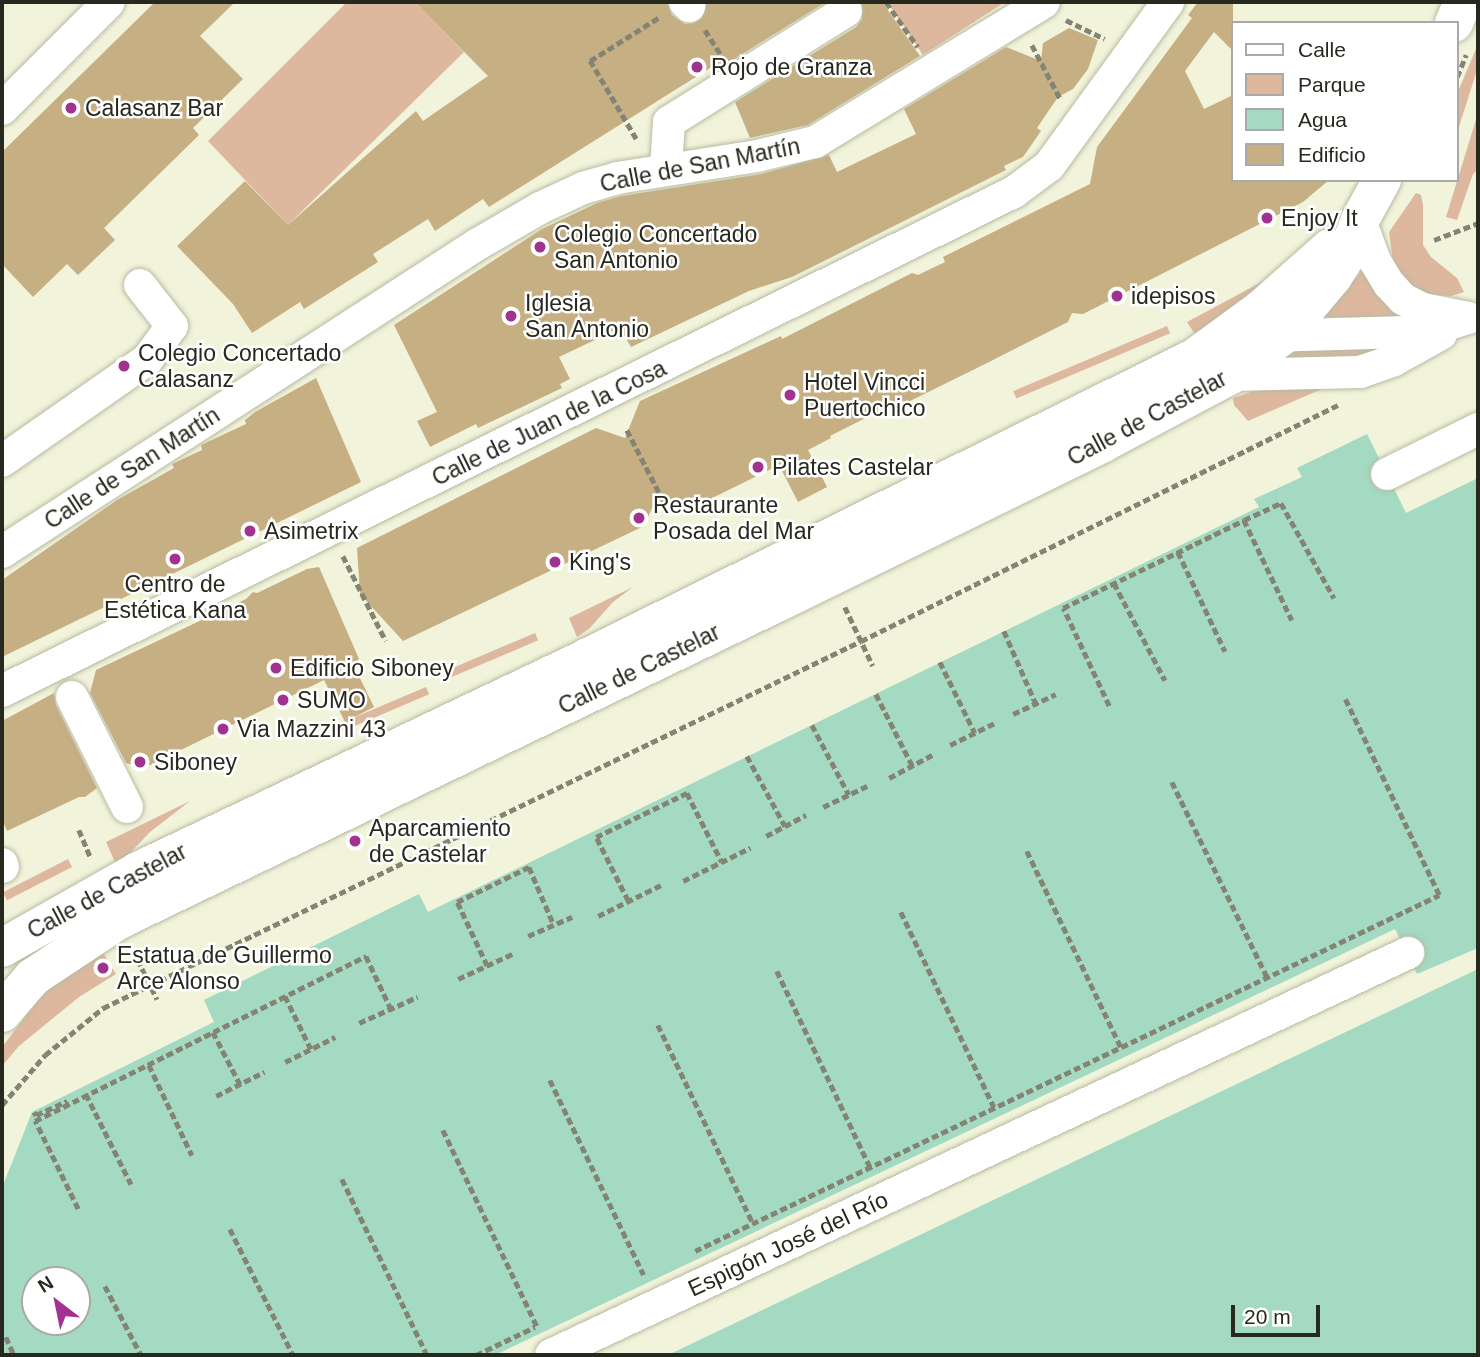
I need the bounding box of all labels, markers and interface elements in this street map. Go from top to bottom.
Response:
legend [1232,21,1459,182]
text: Calle [1298,38,1346,61]
place label: Rojo de Granza [711,53,872,81]
marker: Rojo de Granza [689,59,705,75]
text: Parque [1298,73,1366,96]
place label: Calasanz Bar [85,94,223,122]
marker: Calasanz Bar [63,100,79,116]
text: Agua [1298,108,1347,131]
street label: Calle de San Martín [598,132,802,198]
text: Edificio [1298,143,1366,166]
place label: Enjoy It [1281,204,1358,232]
marker: Enjoy It [1259,210,1275,226]
place label: Colegio Concertado San Antonio [554,220,757,274]
marker: Colegio Concertado San Antonio [532,239,548,255]
place label: idepisos [1131,282,1215,310]
marker: idepisos [1109,288,1125,304]
place label: Iglesia San Antonio [525,289,650,343]
marker: Iglesia San Antonio [503,308,519,324]
place label: Colegio Concertado Calasanz [138,339,341,393]
street label: Calle de Juan de la Cosa [427,354,671,492]
marker: Colegio Concertado Calasanz [116,358,132,374]
street label: Calle de Castelar [1063,364,1231,472]
place label: Hotel Vincci Puertochico [804,368,925,422]
marker: Hotel Vincci Puertochico [782,387,798,403]
street label: Calle de San Martín [39,401,225,535]
place label: Pilates Castelar [772,453,933,481]
marker: Pilates Castelar [750,459,766,475]
place label: Restaurante Posada del Mar [653,491,814,545]
marker: Restaurante Posada del Mar [631,510,647,526]
place label: Asimetrix [264,517,359,545]
marker: Asimetrix [242,523,258,539]
place label: King's [569,548,631,576]
marker: Centro de Estética Kana [167,551,183,567]
marker: King's [547,554,563,570]
place label: Centro de Estética Kana [104,570,246,624]
street label: Calle de Castelar [554,618,724,720]
place label: Edificio Siboney [290,654,454,682]
marker: Edificio Siboney [268,660,284,676]
place label: SUMO [297,686,366,714]
marker: SUMO [275,692,291,708]
place label: Via Mazzini 43 [237,715,386,743]
marker: Via Mazzini 43 [215,721,231,737]
place label: Siboney [154,748,237,776]
marker: Siboney [132,754,148,770]
place label: Aparcamiento de Castelar [369,814,511,868]
marker: Aparcamiento de Castelar [347,833,363,849]
street label: Calle de Castelar [23,837,191,945]
place label: Estatua de Guillermo Arce Alonso [117,941,332,995]
marker: Estatua de Guillermo Arce Alonso [95,960,111,976]
street label: Espigón José del Río [684,1186,892,1302]
north arrow [21,1266,91,1336]
text: N [34,1272,57,1297]
scale bar [1235,1290,1324,1334]
text: 20 m [1244,1305,1291,1328]

